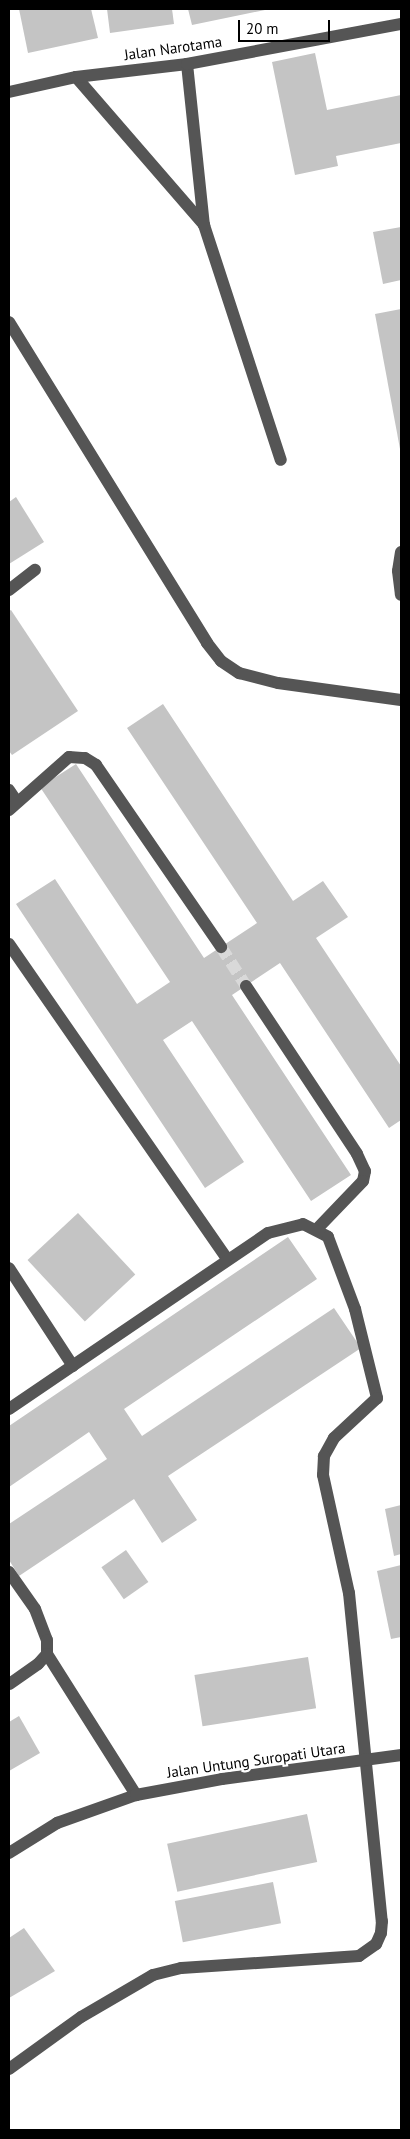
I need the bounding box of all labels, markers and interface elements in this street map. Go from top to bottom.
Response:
scale bar [240,10,332,42]
text: 20 m [246,19,279,38]
street label: Jalan Narotama [123,32,223,64]
street label: Jalan Untung Suropati Utara [166,1739,346,1781]

